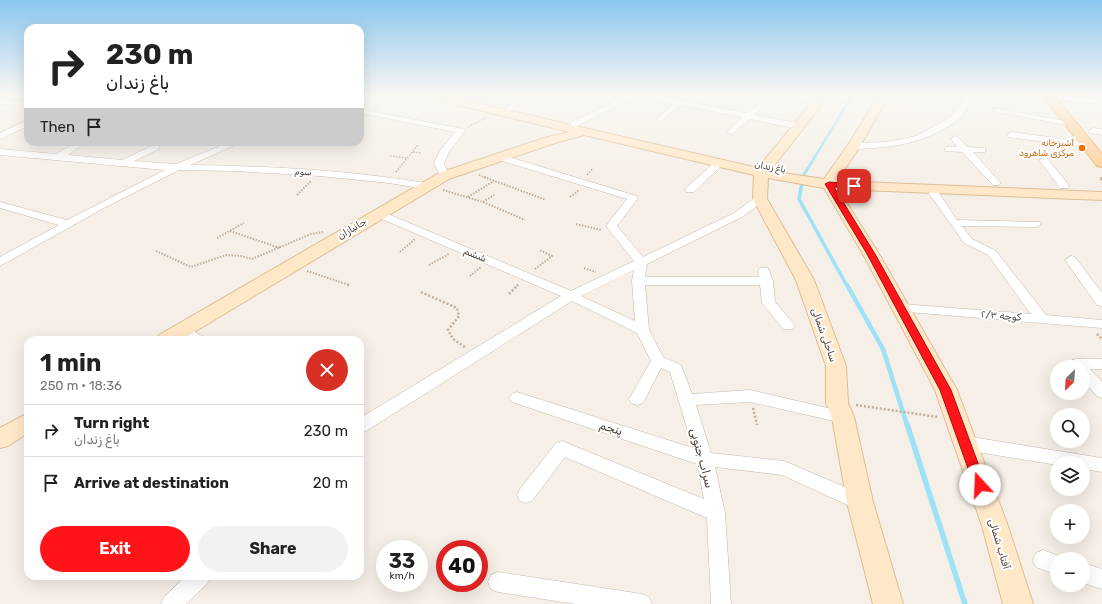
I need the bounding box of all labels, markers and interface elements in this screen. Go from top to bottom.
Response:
text: 230 m [106,38,193,71]
icon: right [40,40,92,92]
text: باغ زندان [106,72,169,94]
icon: arrive [83,116,105,138]
text: Then [40,118,75,136]
place label: آشپزخانه مرکزی شاهرود [1019,138,1074,158]
marker: آشپزخانه مرکزی شاهرود [1077,143,1087,153]
street label: باغ زندان [753,159,786,176]
street label: سوم [294,167,312,178]
pin [837,169,871,203]
icon: arrive [843,175,865,197]
street label: جانبازان [335,216,369,242]
street label: ششم [462,245,488,265]
street label: ساحلی شمالی [809,306,839,364]
street label: کوچه ۲/۳ [980,308,1022,324]
text: 1 min [40,349,101,377]
button: close [306,349,348,391]
north arrow [1050,360,1090,400]
map controls [1050,360,1090,592]
text: 250 m · 18:36 [40,378,122,393]
button: search [1050,408,1090,448]
text: Turn right [74,414,149,432]
street label: پنجم [597,418,624,439]
icon: right [40,420,62,442]
text: 230 m [304,422,348,440]
street label: سراب جنوبی [686,426,717,490]
text: باغ زندان [74,432,120,447]
button: layers [1050,456,1090,496]
position arrow [959,464,1001,506]
icon: arrive [40,472,62,494]
text: Arrive at destination [74,474,229,492]
text: 20 m [313,474,348,492]
button: + [1050,504,1090,544]
street label: آفتاب شمالی [986,517,1012,571]
button: Exit [40,526,190,572]
button: Share [198,526,348,572]
speed limit sign: 40 [436,540,488,592]
text: 33 [389,549,415,573]
button: − [1050,552,1090,592]
text: km/h [390,570,414,582]

